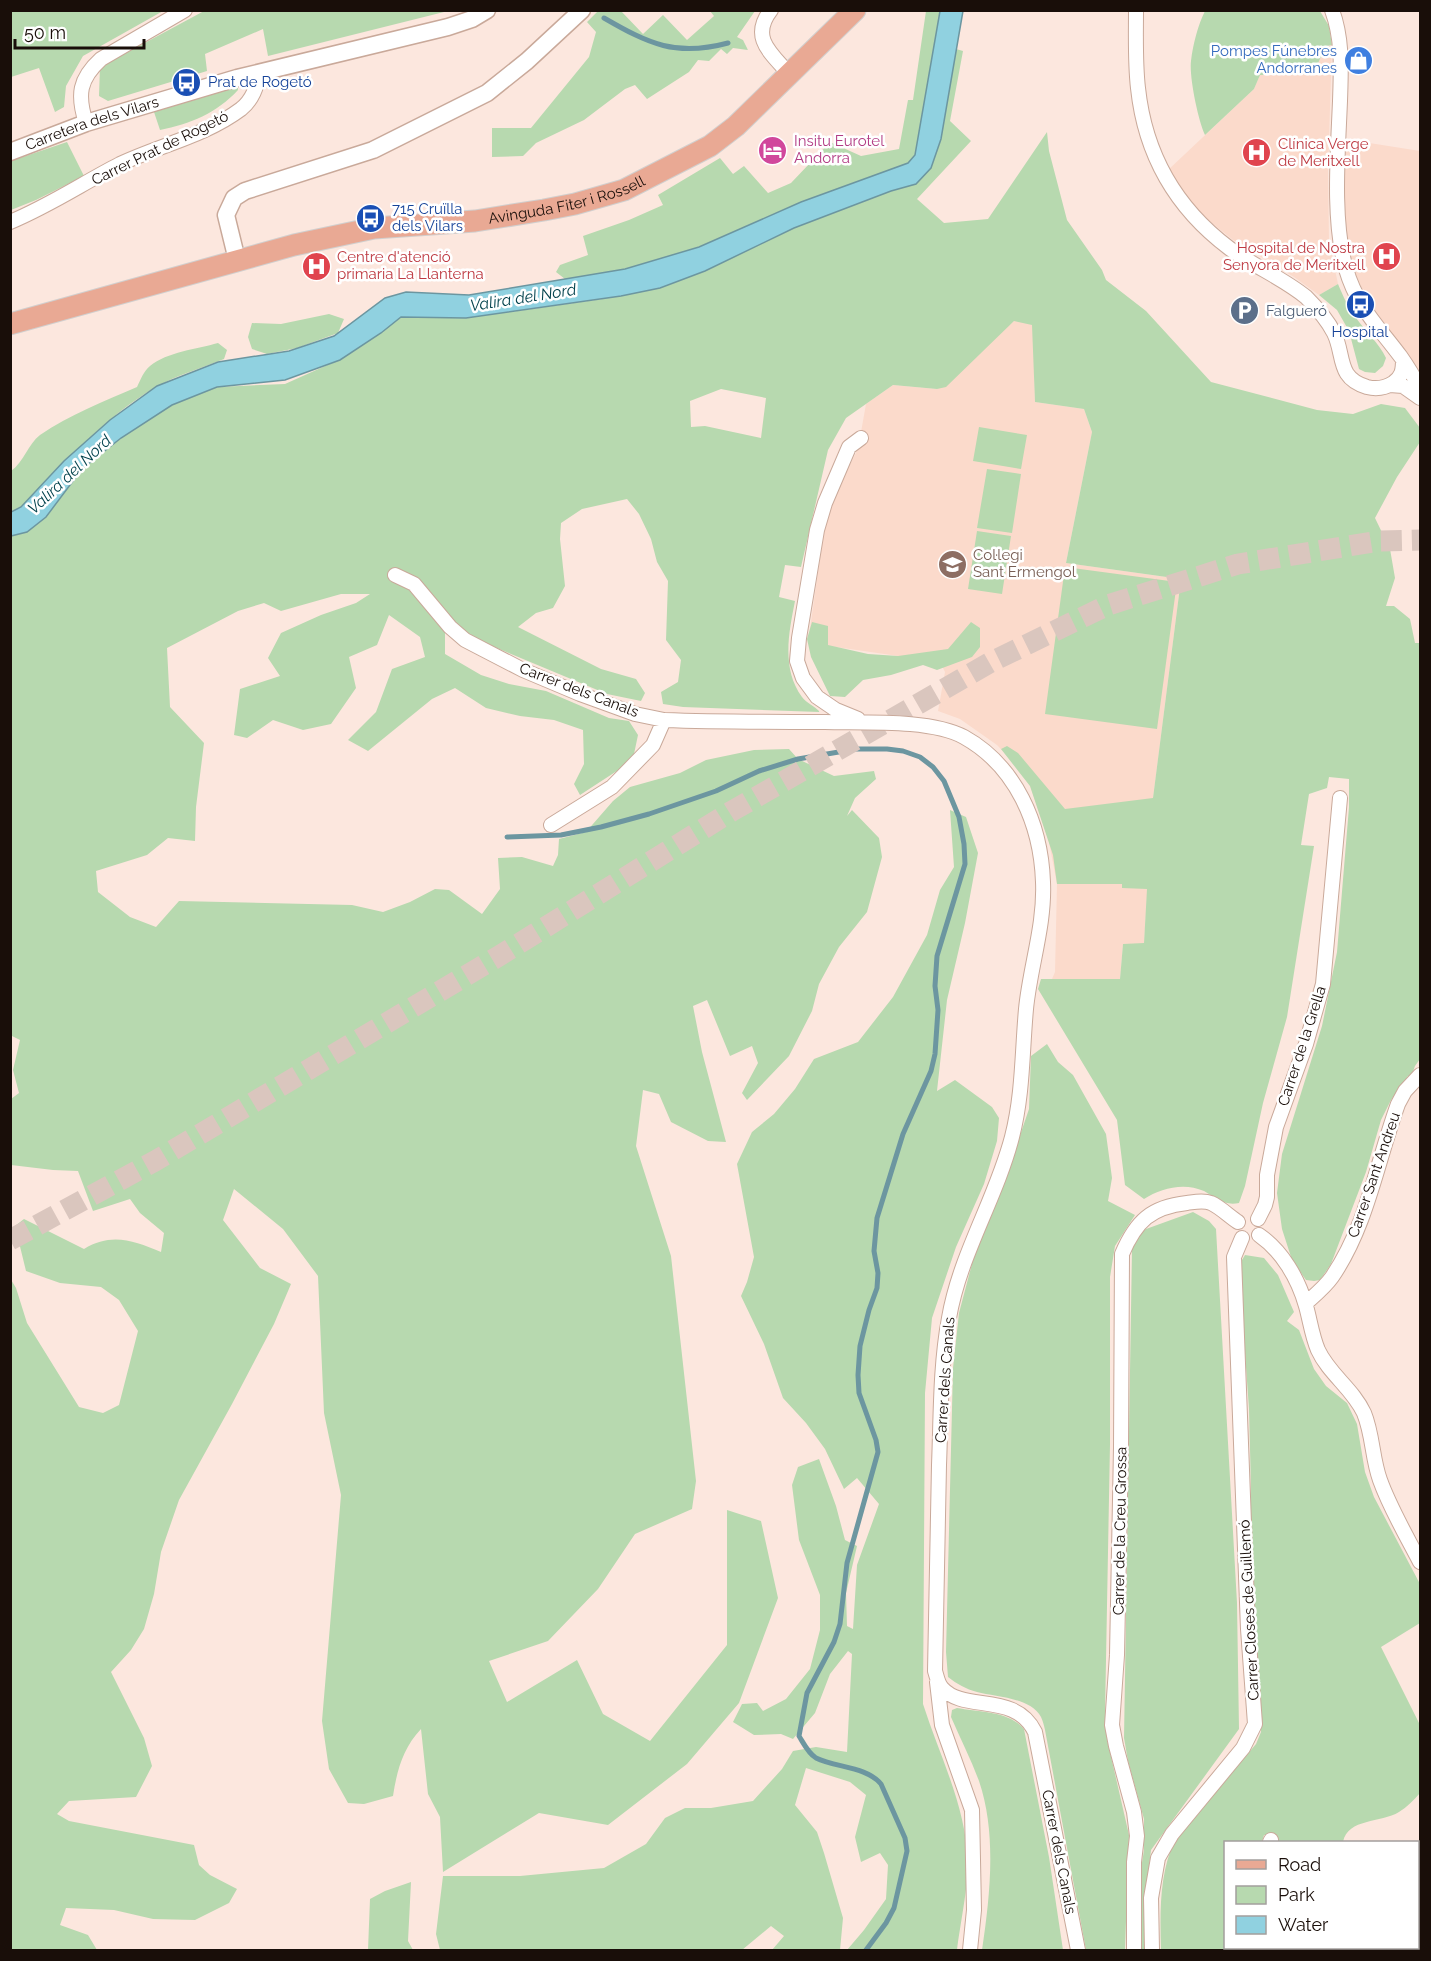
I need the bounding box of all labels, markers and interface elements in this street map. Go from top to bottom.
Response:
scale bar [15,12,144,50]
text: 50 m [24,22,66,43]
place label: Pompes Fúnebres Andorranes [1211,42,1337,77]
shop icon: Pompes Fúnebres Andorranes [1342,44,1374,76]
bus stop icon: Prat de Rogetó [171,66,203,98]
place label: Prat de Rogetó [208,73,312,91]
street label: Carretera dels Vilars [23,93,161,154]
street label: Carrer Prat de Rogetó [89,107,231,189]
place label: Insitu Eurotel Andorra [794,132,885,167]
hotel icon: Insitu Eurotel Andorra [757,134,789,166]
place label: Clínica Verge de Meritxell [1278,135,1369,170]
hospital icon: Clínica Verge de Meritxell [1241,137,1273,169]
street label: Avinguda Fiter i Rossell [487,171,649,228]
place label: 715 Cruïlla dels Vilars [392,200,463,235]
bus stop icon: 715 Cruïlla dels Vilars [355,202,387,234]
place label: Hospital de Nostra Senyora de Meritxell [1223,239,1366,274]
hospital icon: Hospital de Nostra Senyora de Meritxell [1370,241,1402,273]
place label: Centre d'atenció primaria La Llanterna [337,248,484,283]
hospital icon: Centre d'atenció primaria La Llanterna [300,250,332,282]
water label: Valira del Nord [469,280,578,315]
bus stop icon: Hospital [1344,289,1376,321]
parking icon: Falgueró [1229,295,1261,327]
place label: Falgueró [1266,302,1327,320]
place label: Hospital [1332,323,1389,341]
water label: Valira del Nord [24,431,115,518]
place label: Col·legi Sant Ermengol [973,546,1077,581]
school or university icon: Col·legi Sant Ermengol [936,548,968,580]
street label: Carrer dels Canals [517,659,641,721]
street label: Carrer de la Grella [1274,984,1330,1108]
street label: Carrer Sant Andreu [1344,1110,1404,1240]
street label: Carrer dels Canals [932,1316,958,1444]
street label: Carrer de la Creu Grossa [1110,1447,1130,1615]
street label: Carrer Closes de Guillemó [1235,1519,1263,1701]
street label: Carrer dels Canals [1038,1788,1080,1916]
legend [1224,1841,1419,1949]
text: Road [1278,1854,1321,1875]
text: Park [1278,1884,1315,1905]
text: Water [1278,1914,1329,1935]

